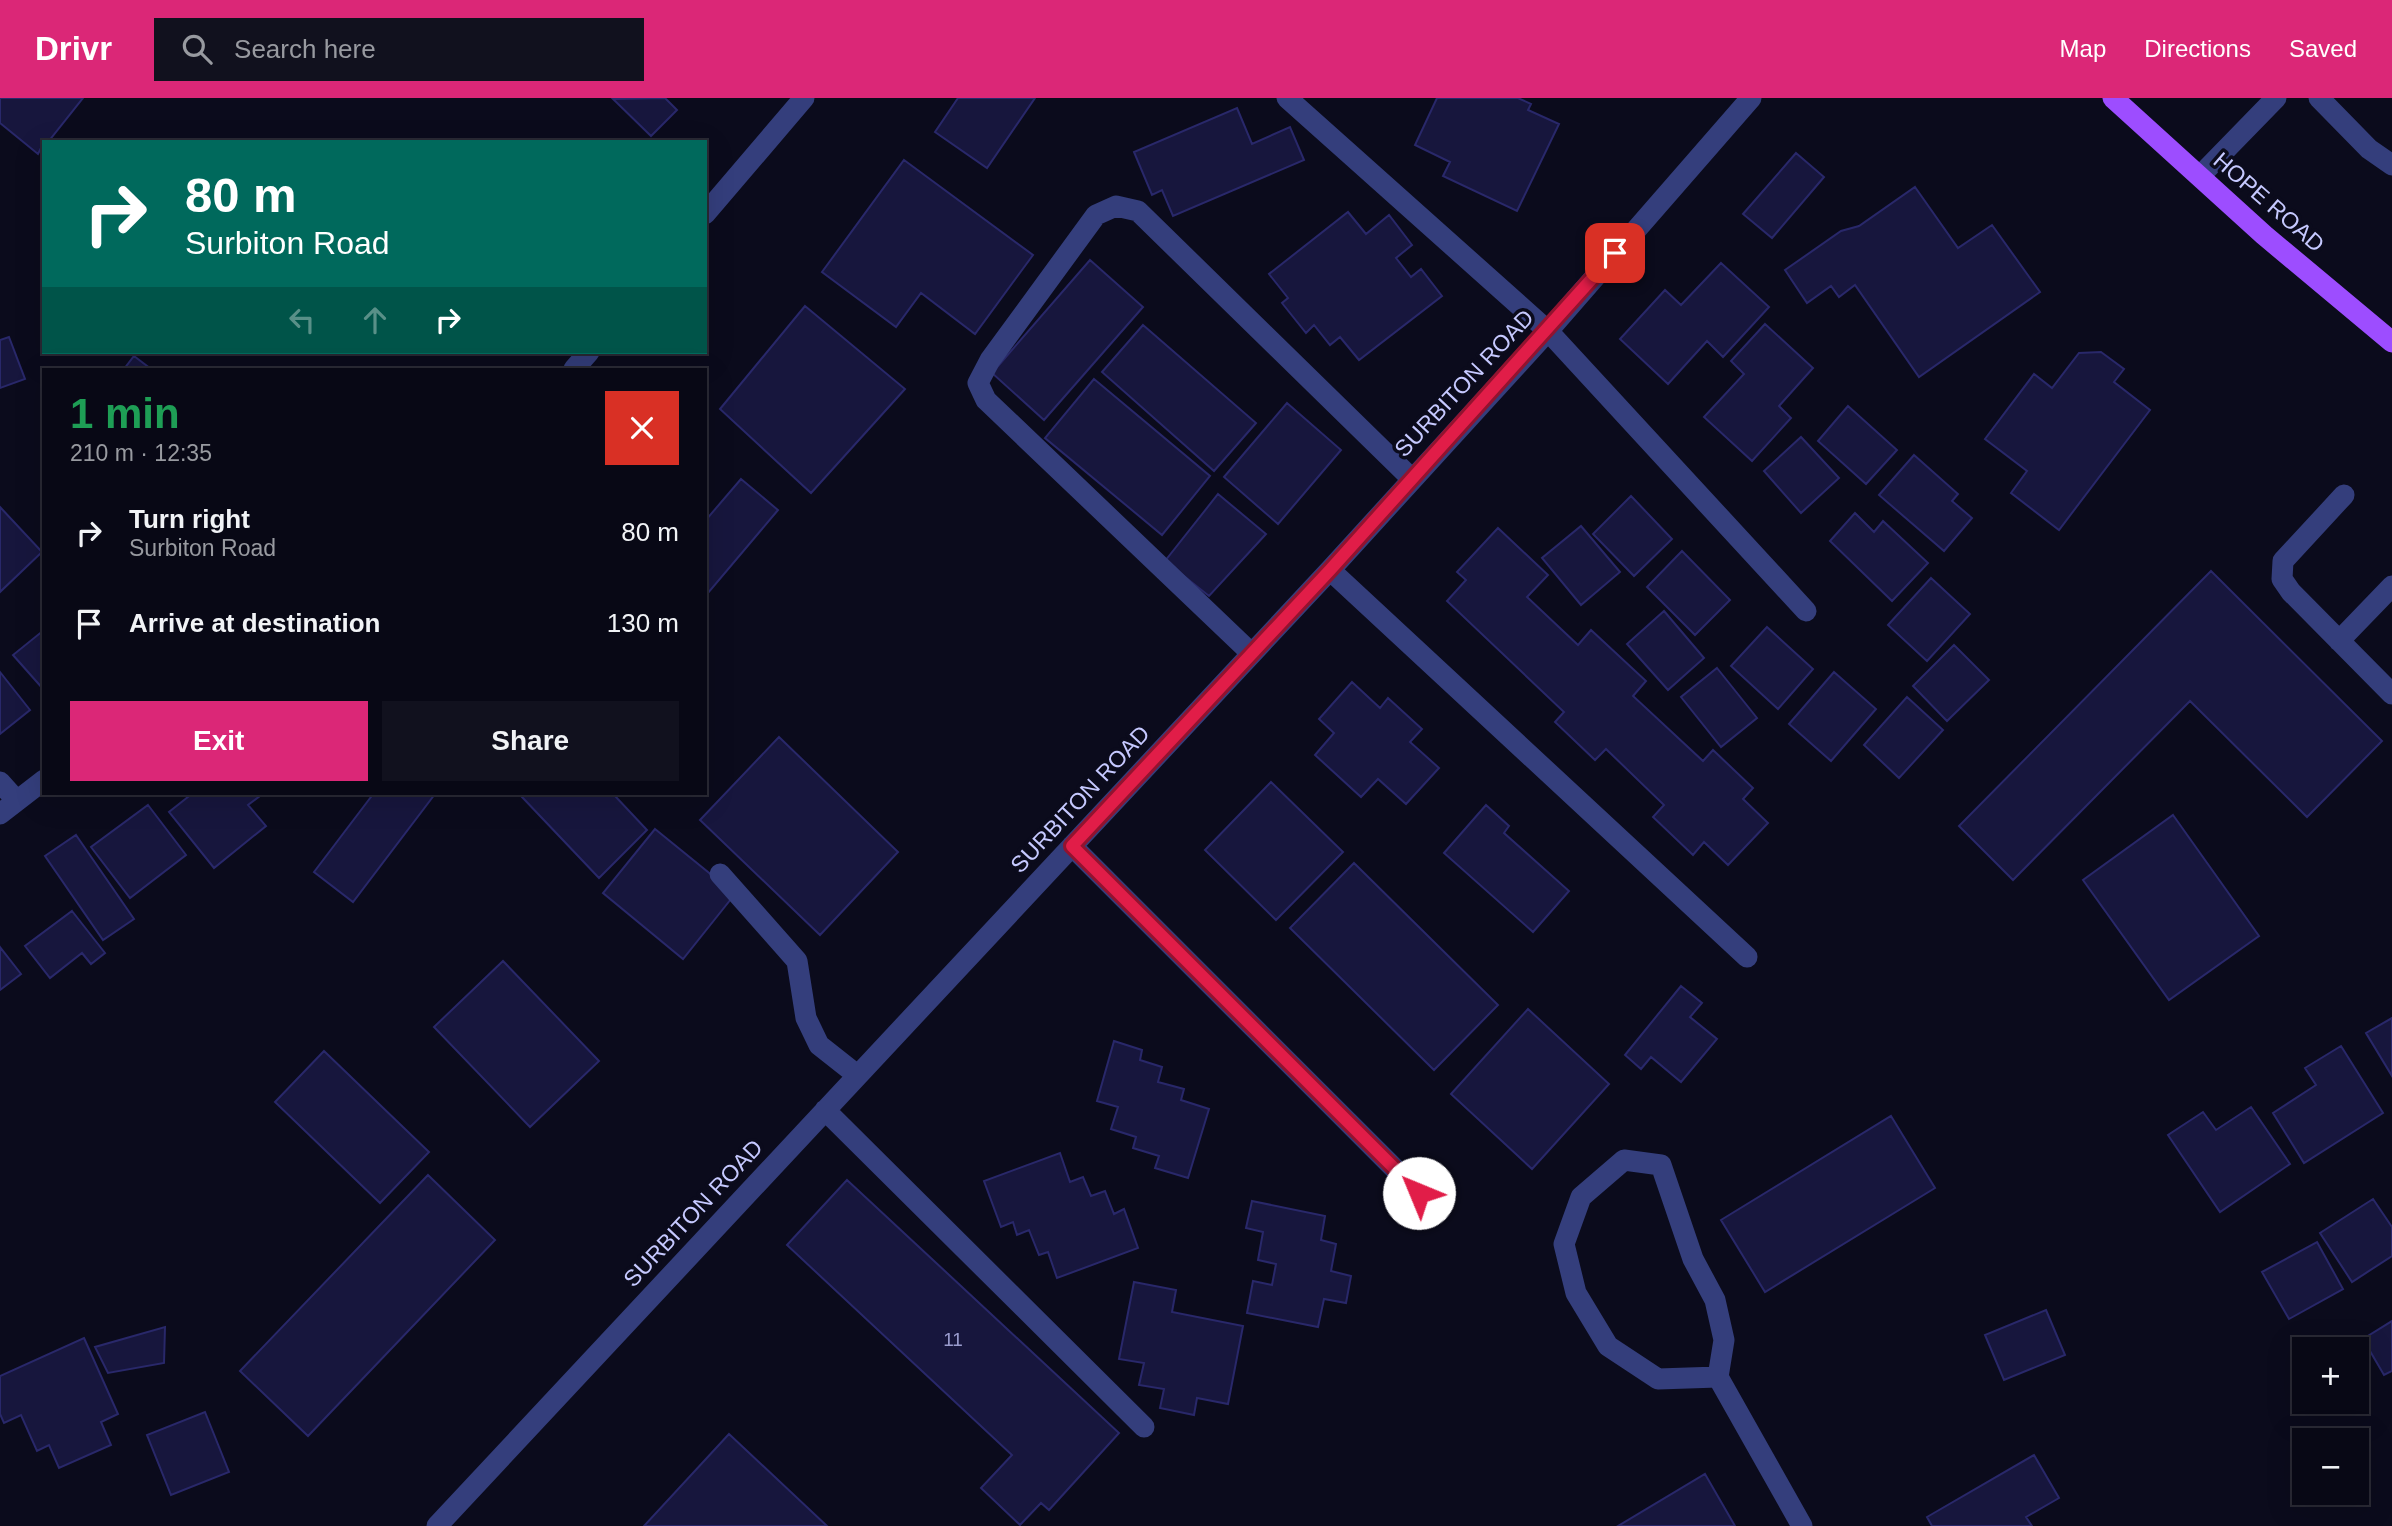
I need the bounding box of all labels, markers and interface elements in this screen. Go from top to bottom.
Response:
search box [154,18,644,81]
text: Drivr [35,30,112,67]
icon: search [178,30,216,68]
text: Search here [234,34,376,64]
text: Map [2060,35,2106,62]
text: Directions [2144,35,2251,62]
text: Saved [2289,35,2357,62]
street label: HOPE ROAD [2208,147,2330,257]
icon: right [70,168,161,259]
text: 80 m [185,168,297,222]
pin [1585,223,1645,283]
text: Surbiton Road [185,225,390,261]
icon: arrive [1596,234,1634,272]
icon: left [283,301,321,339]
icon: ahead [356,301,394,339]
icon: right [429,301,467,339]
street label: SURBITON ROAD [1389,304,1539,462]
text: 1 min [70,390,180,437]
button: close [605,391,679,465]
text: 210 m · 12:35 [70,440,212,466]
text: Turn right [129,504,250,534]
icon: right [70,514,108,552]
text: 80 m [621,517,679,547]
text: Surbiton Road [129,535,276,561]
icon: arrive [70,605,108,643]
text: Arrive at destination [129,608,380,638]
text: 130 m [607,608,679,638]
button: Exit [70,701,368,781]
button: Share [382,701,679,781]
street label: SURBITON ROAD [1005,720,1155,878]
street label: SURBITON ROAD [618,1134,768,1292]
position arrow [1382,1156,1456,1230]
house number: 11 [943,1329,963,1350]
map controls [2292,1337,2369,1505]
button: + [2292,1337,2369,1414]
button: − [2292,1428,2369,1505]

